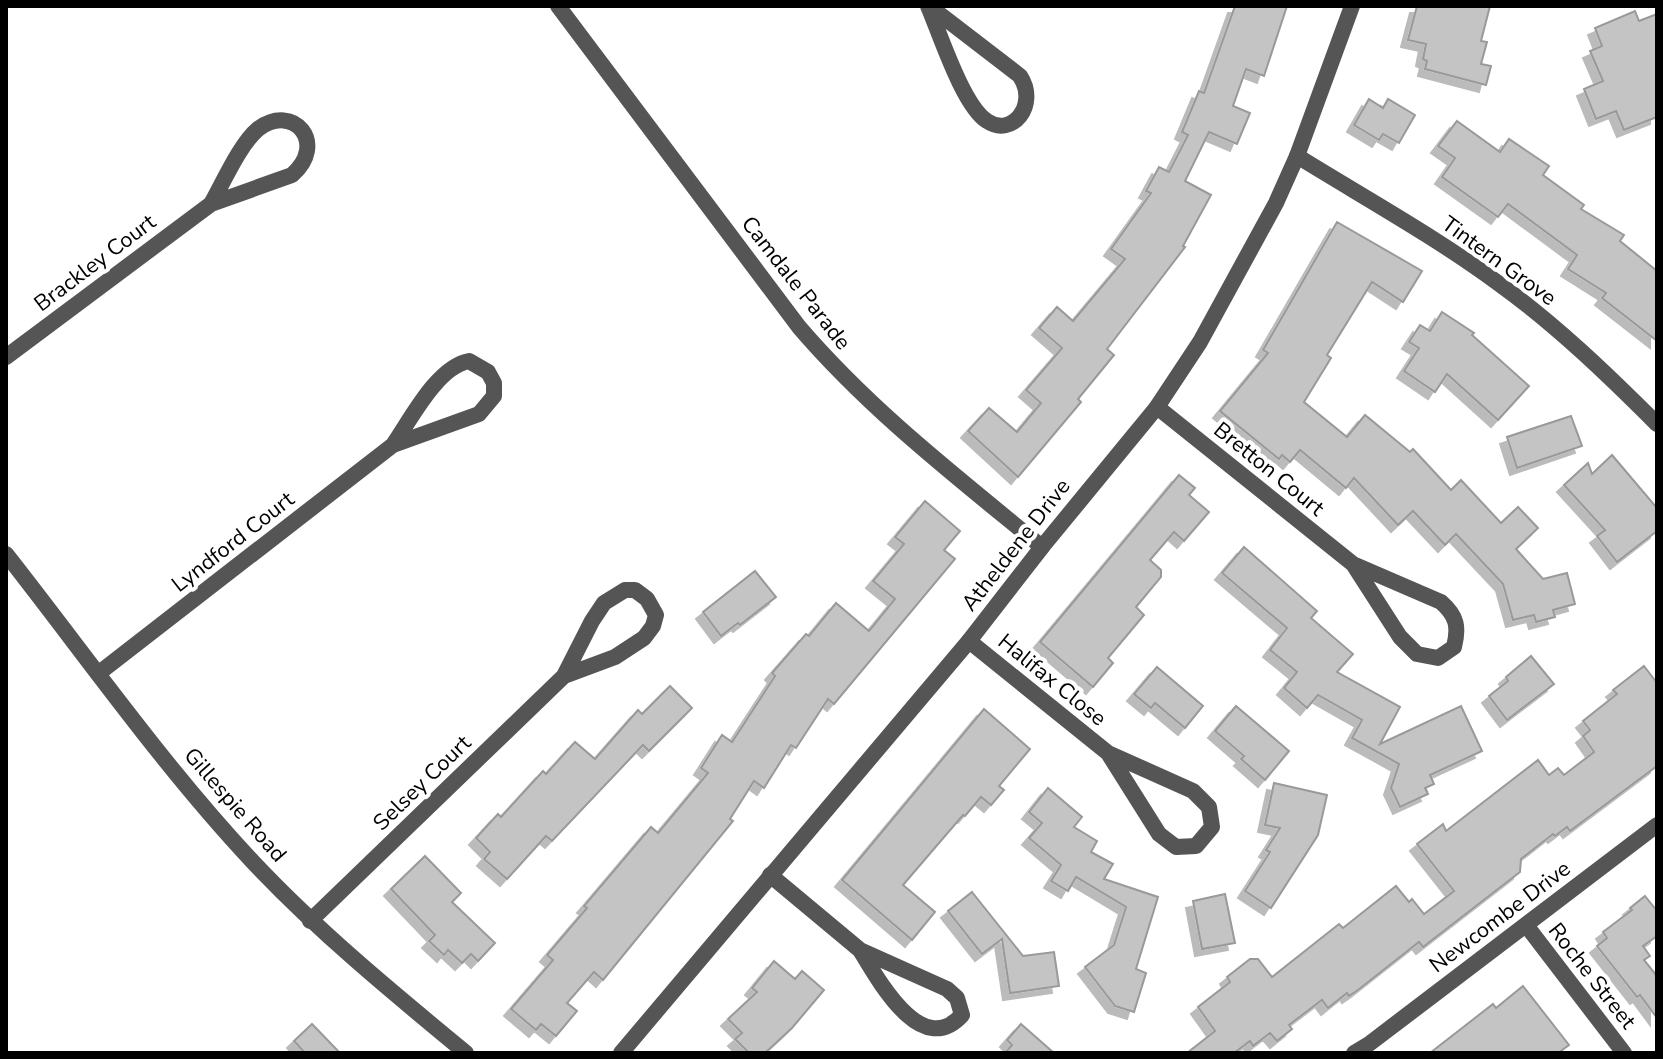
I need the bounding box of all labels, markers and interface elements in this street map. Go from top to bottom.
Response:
street label: Brackley Court [28,207,162,319]
street label: Tintern Grove [1436,209,1562,313]
street label: Camdale Parade [734,210,858,356]
street label: Bretton Court [1207,415,1331,523]
street label: Atheldene Drive [955,472,1077,618]
street label: Lyndford Court [165,484,301,599]
street label: Halifax Close [991,627,1113,733]
street label: Selsey Court [366,728,478,837]
street label: Gillespie Road [177,741,293,869]
street label: Newcombe Drive [1423,854,1577,980]
street label: Roche Street [1541,917,1643,1035]

